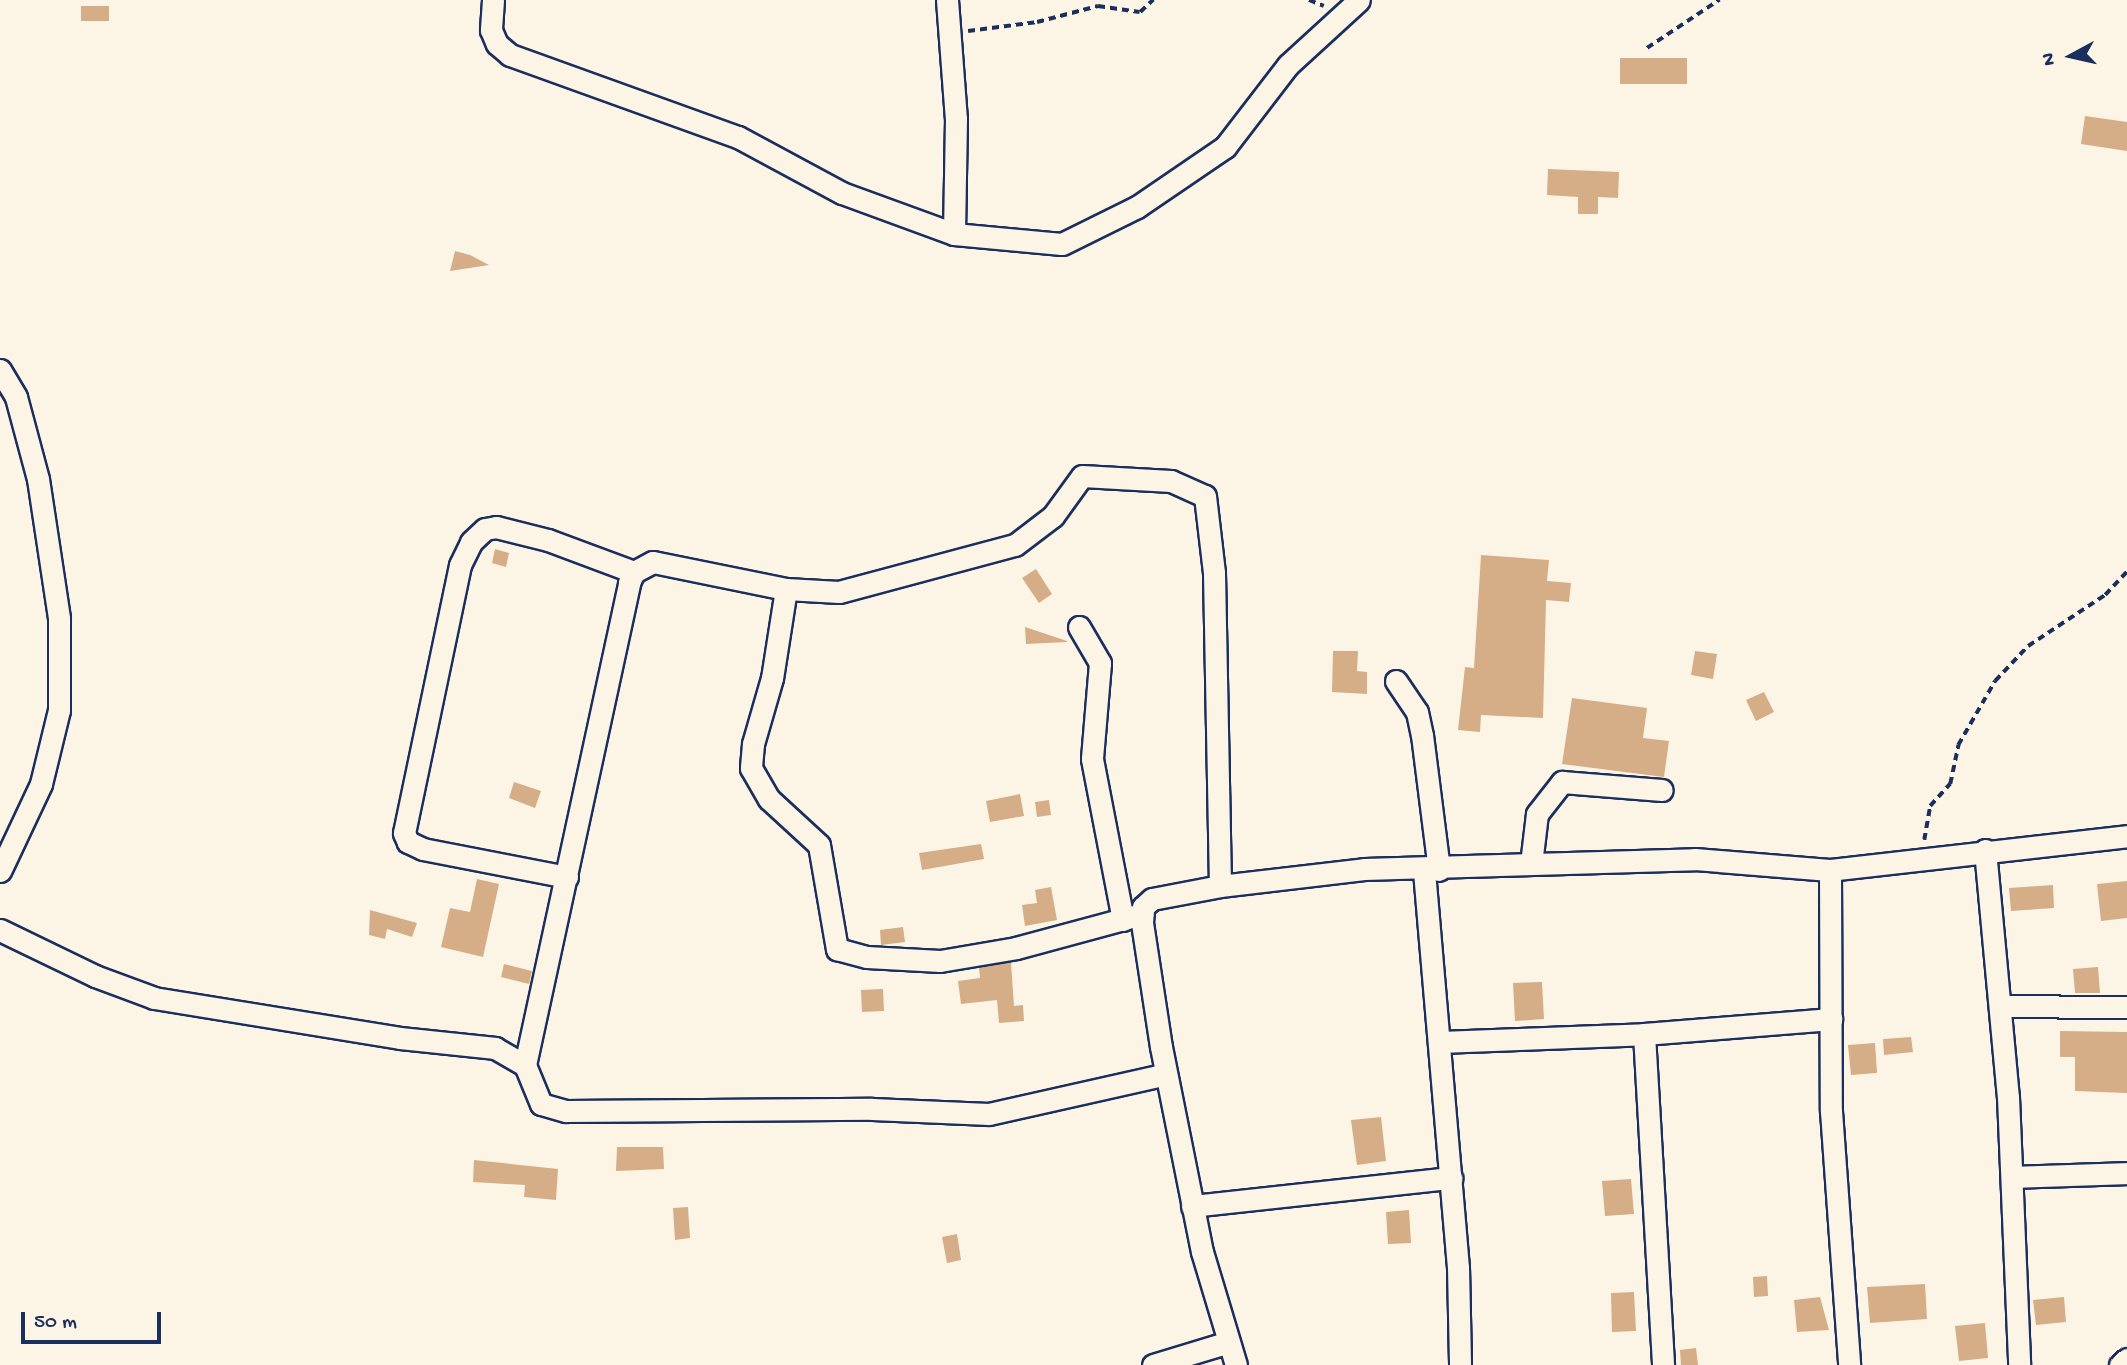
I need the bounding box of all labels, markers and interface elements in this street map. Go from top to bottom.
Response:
north arrow [2036,21,2106,91]
text: N [2037,51,2062,67]
scale bar [24,1298,164,1342]
text: 50 m [34,1311,77,1336]

